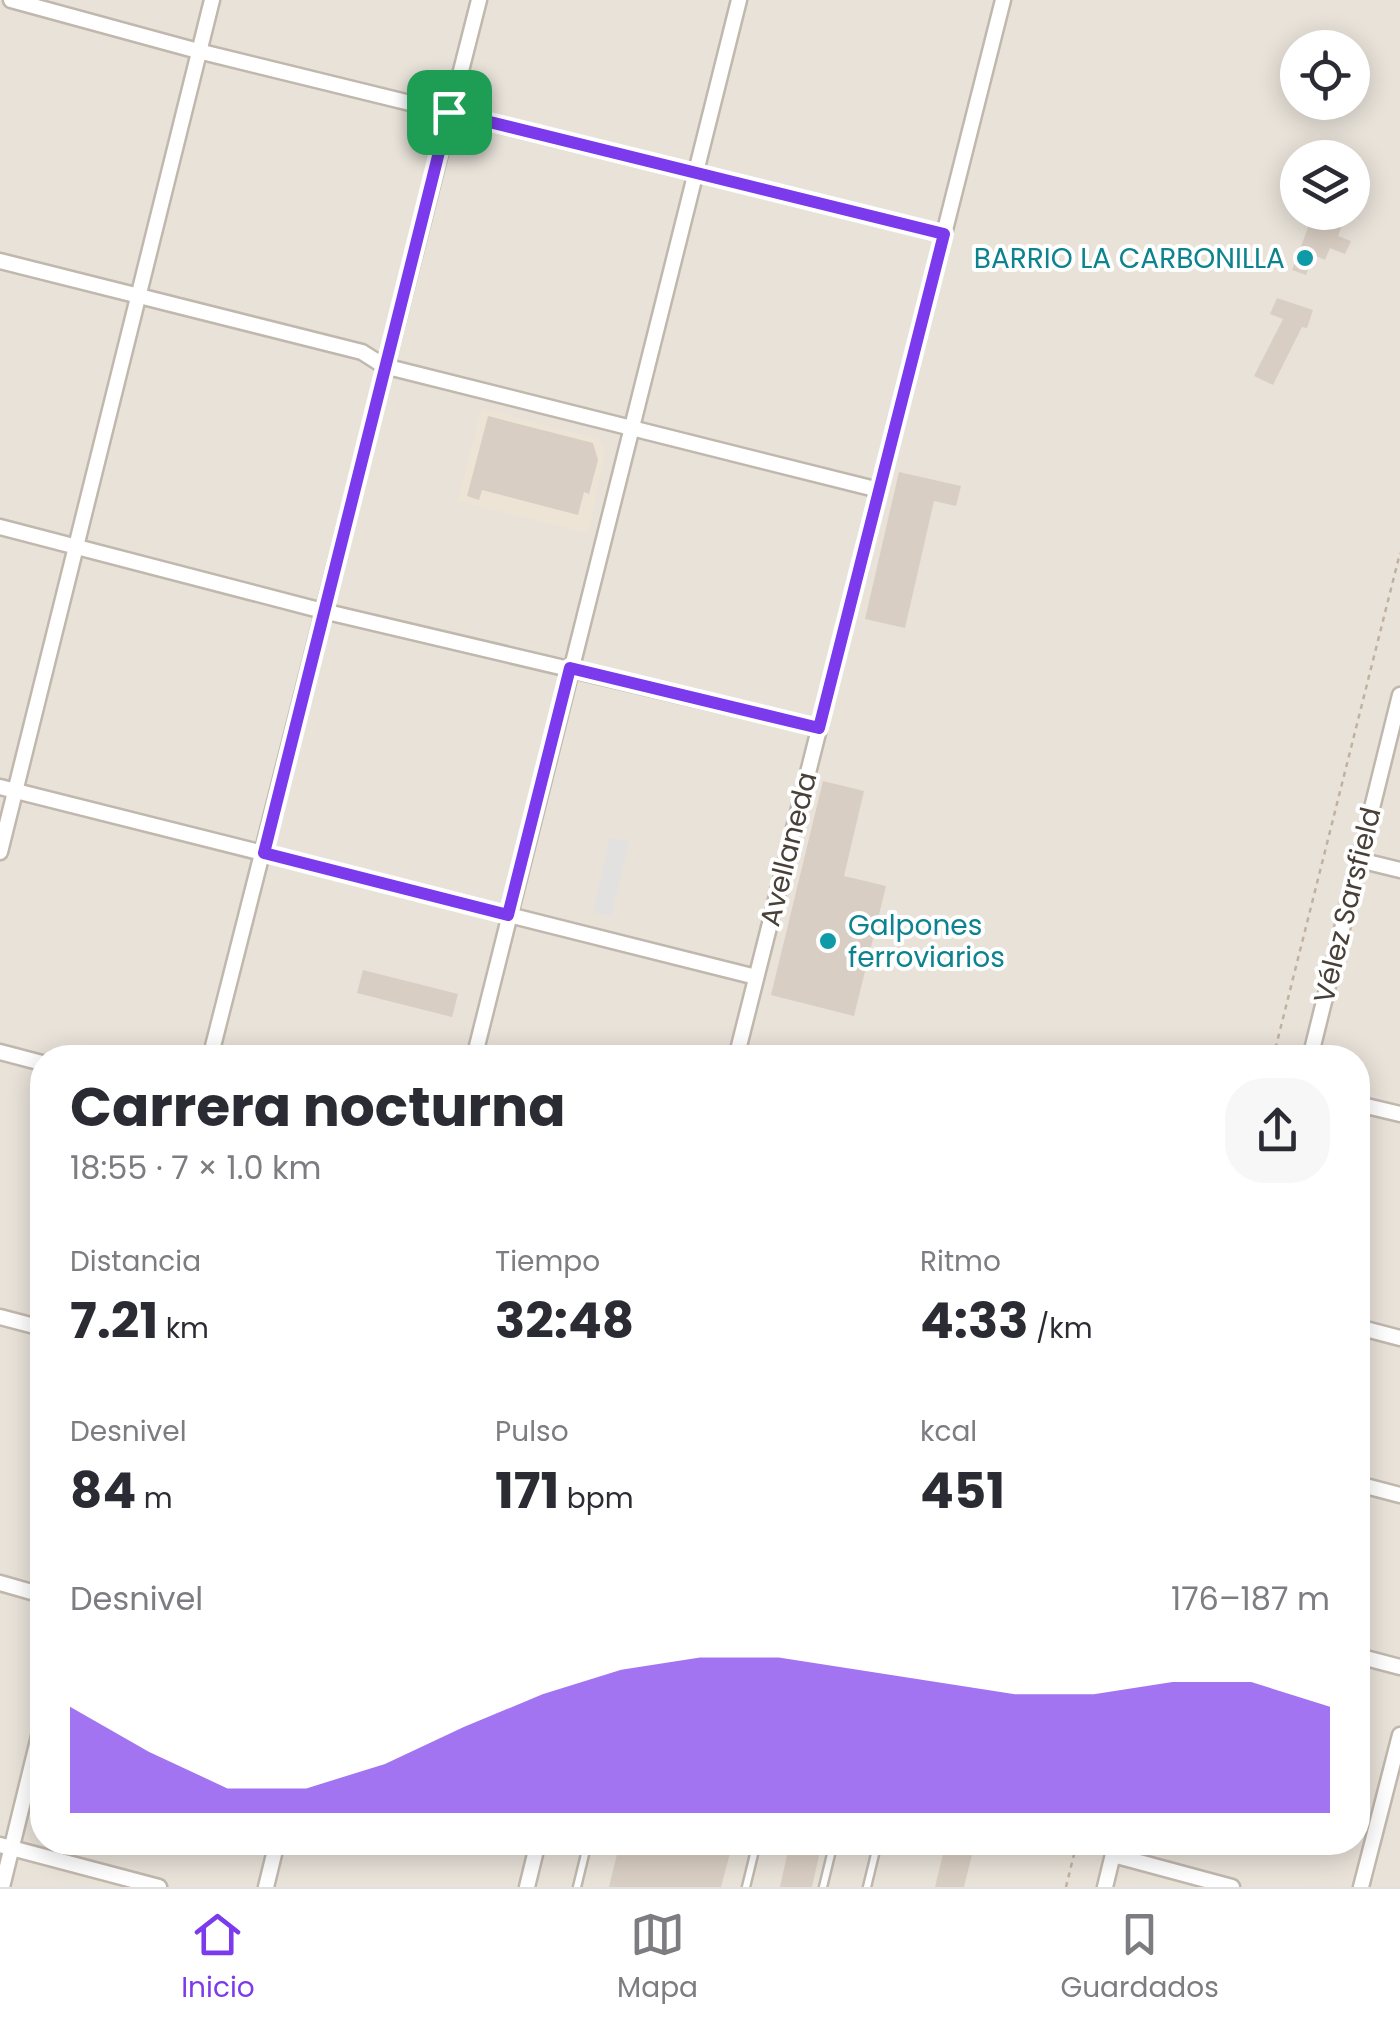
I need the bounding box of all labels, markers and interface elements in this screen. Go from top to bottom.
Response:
map controls [1280,30,1370,230]
button: locate [1280,30,1370,120]
pin [407,70,492,155]
icon: arrive [422,85,477,140]
button: layers [1280,140,1370,230]
place label: BARRIO LA CARBONILLA [974,239,1285,278]
marker: BARRIO LA CARBONILLA [1294,247,1316,269]
street label: Avellaneda [750,768,826,930]
street label: Vélez Sarsfield [1304,803,1391,1007]
place label: Galpones ferroviarios [848,906,1005,977]
marker: Galpones ferroviarios [817,930,839,952]
text: Carrera nocturna [70,1068,566,1145]
button: share [1225,1078,1330,1183]
text: 18:55 · 7 × 1.0 km [70,1145,322,1190]
text: Distancia [70,1242,201,1281]
text: Tiempo [495,1242,600,1281]
text: Ritmo [920,1242,1001,1281]
text: 7.21 [70,1285,158,1356]
text: 32:48 [495,1285,634,1356]
text: 4:33 [920,1285,1029,1356]
text: km [158,1309,209,1348]
text: /km [1029,1309,1093,1348]
text: Desnivel [70,1412,187,1451]
text: Pulso [495,1412,569,1451]
text: kcal [920,1412,977,1451]
text: 84 [70,1455,136,1526]
text: 171 [495,1455,559,1526]
text: 451 [920,1455,1005,1526]
text: m [136,1479,173,1518]
text: bpm [559,1479,634,1518]
text: Desnivel [70,1576,203,1621]
text: 176–187 m [1171,1576,1330,1621]
tab: Inicio [181,1907,255,2009]
tab: Mapa [617,1907,698,2009]
tab: Guardados [1060,1907,1219,2009]

